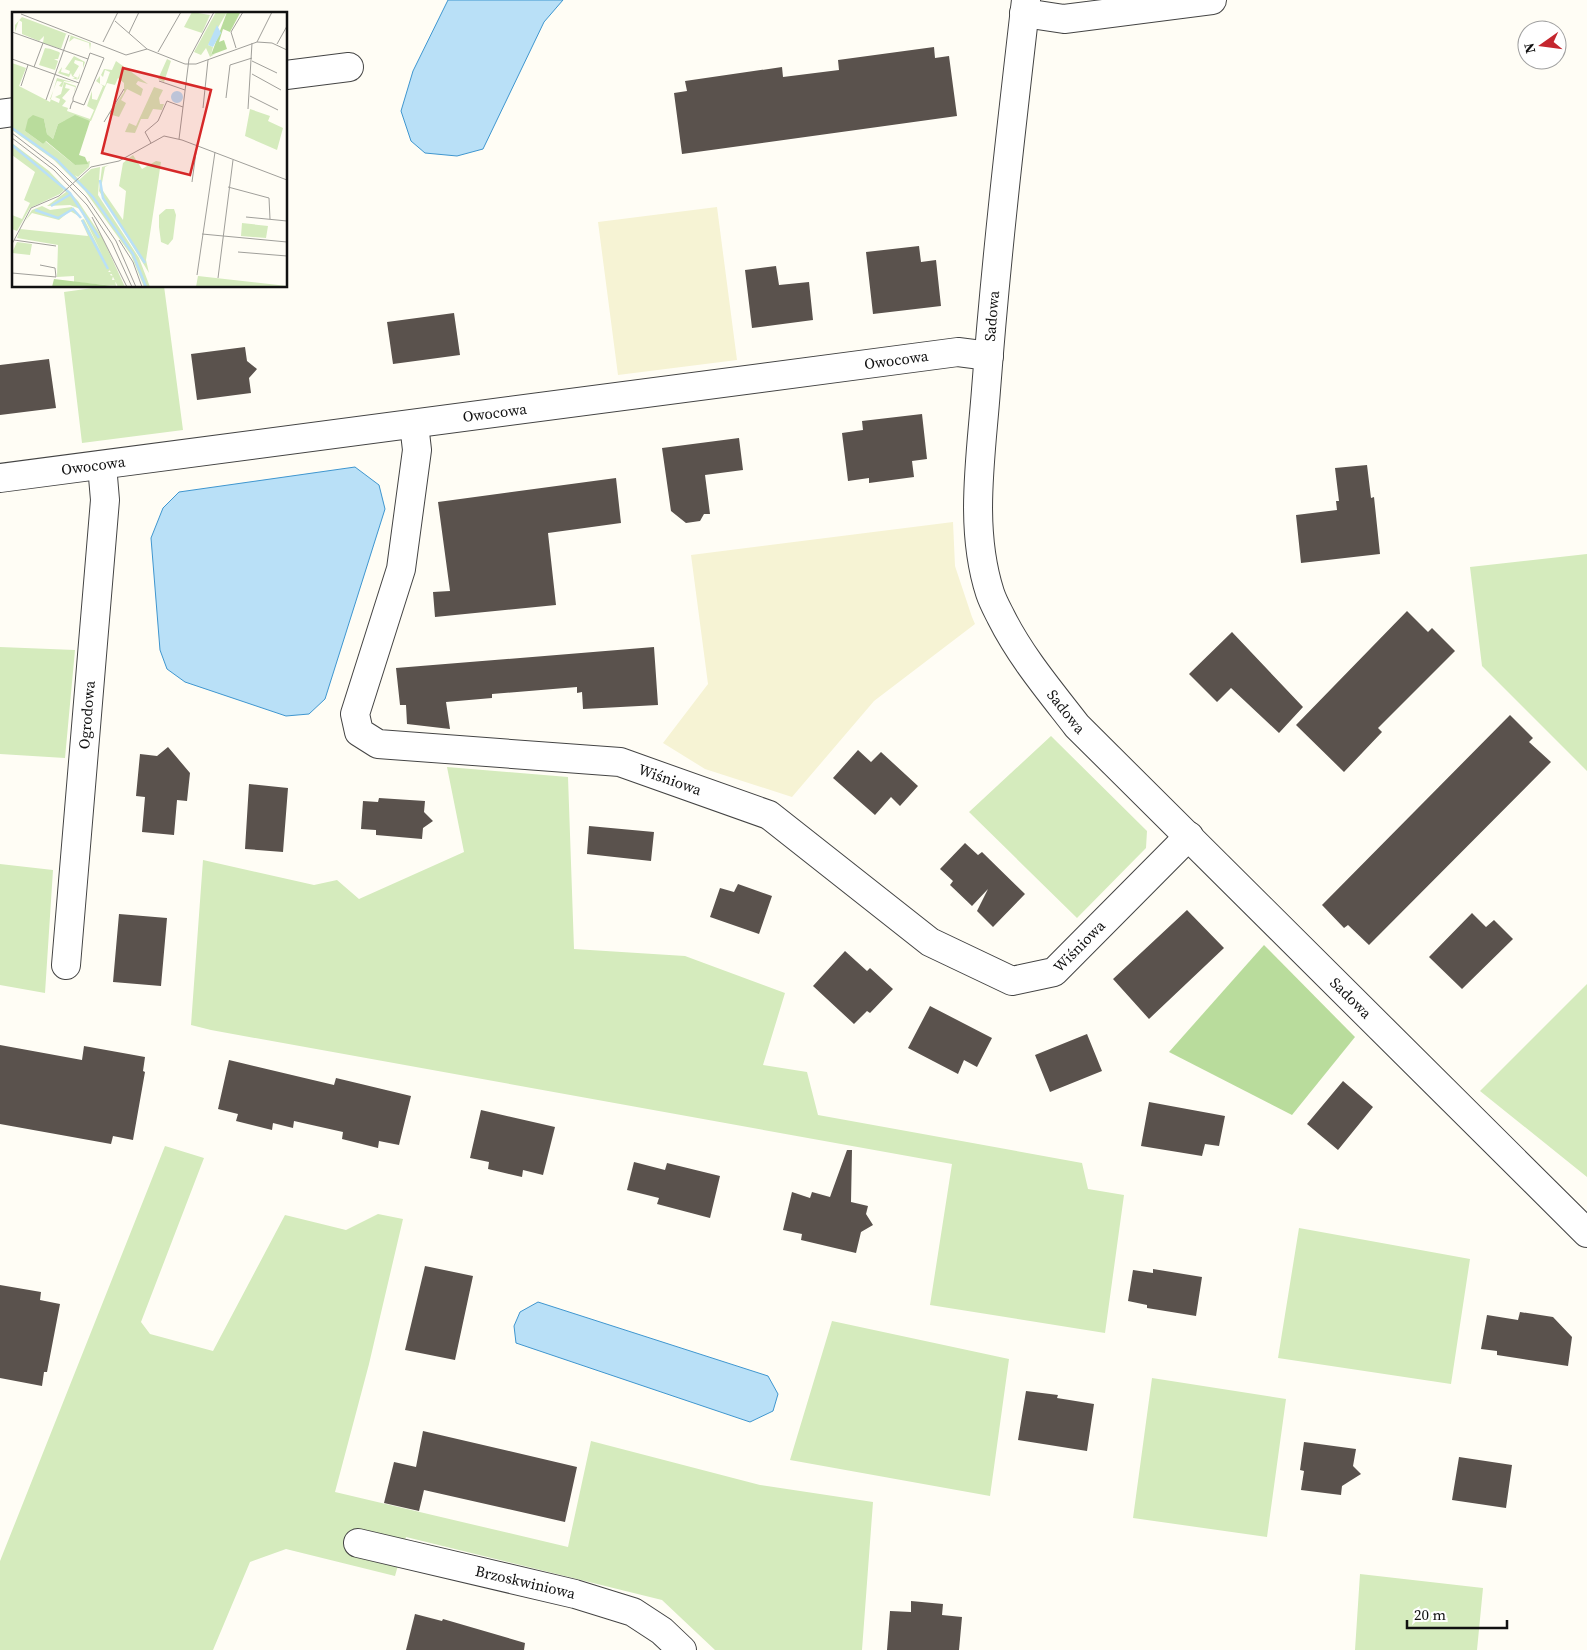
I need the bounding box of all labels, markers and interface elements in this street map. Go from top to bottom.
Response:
inset map [12,12,288,288]
north arrow [1517,20,1567,70]
text: N [1518,41,1540,56]
street label: Sadowa [979,289,1004,342]
street label: Owocowa [863,345,930,374]
street label: Owocowa [461,398,528,427]
street label: Owocowa [60,451,127,480]
street label: Ogrodowa [73,679,100,750]
street label: Sadowa [1042,685,1090,739]
street label: Wiśniowa [636,758,705,800]
street label: Wiśniowa [1048,915,1110,977]
street label: Sadowa [1326,972,1377,1023]
street label: Brzoskwiniowa [473,1560,578,1604]
scale bar [1407,1598,1507,1630]
text: 20 m [1414,1604,1446,1625]

